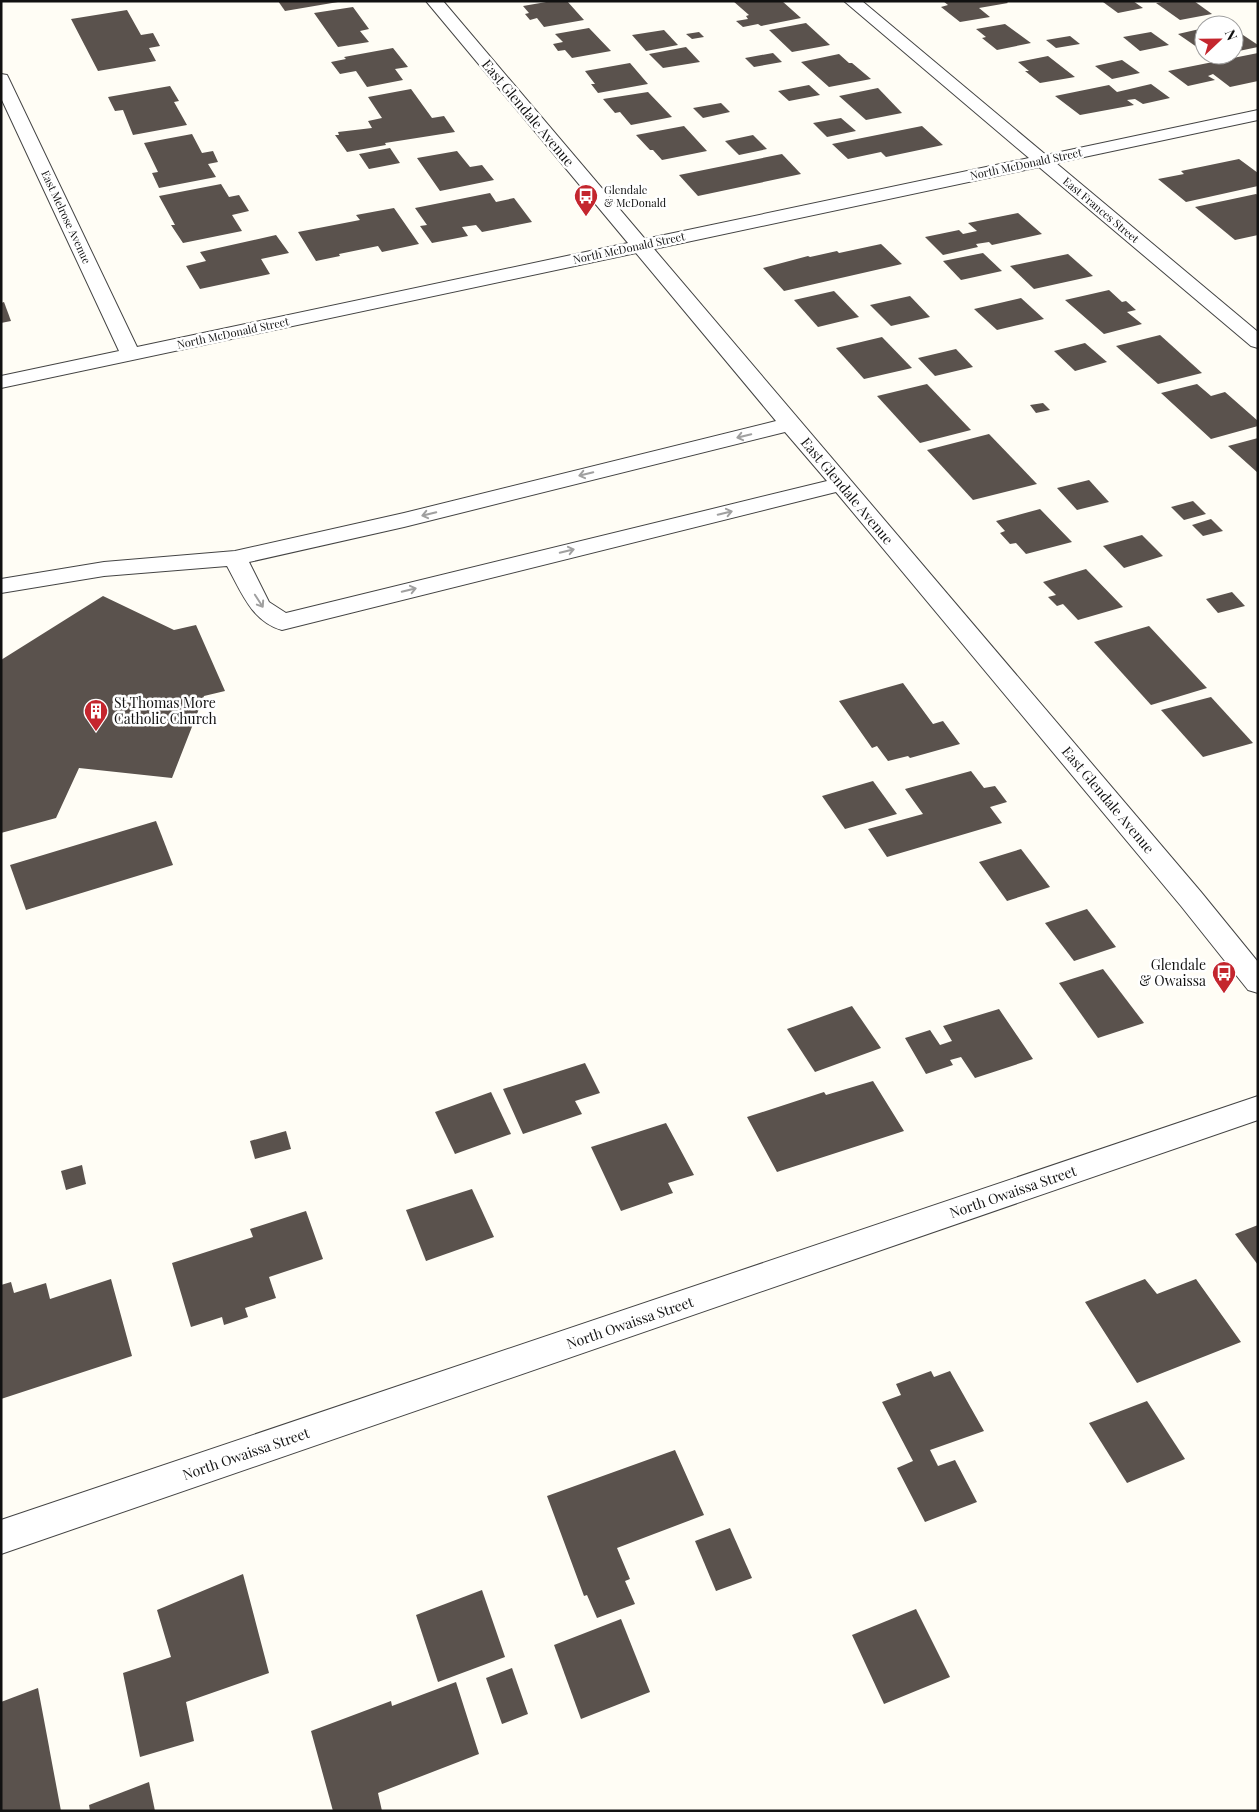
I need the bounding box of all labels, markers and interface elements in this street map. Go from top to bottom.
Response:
north arrow [1194,15,1244,65]
text: N [1221,27,1242,43]
street label: East Glendale Avenue [478,55,579,170]
street label: North McDonald Street [969,144,1083,183]
street label: East Melrose Avenue [38,168,95,266]
street label: East Frances Street [1060,173,1143,246]
place label: Glendale & McDonald [604,182,667,210]
bus stop icon: Glendale & McDonald [573,183,599,217]
street label: North McDonald Street [572,228,686,267]
street label: North McDonald Street [176,313,290,352]
one-way arrow [737,432,753,441]
street label: East Glendale Avenue [797,433,898,548]
one-way arrow [579,470,595,479]
one-way arrow [716,508,732,517]
one-way arrow [421,510,437,519]
one-way arrow [558,546,574,555]
one-way arrow [400,585,416,594]
one-way arrow [253,594,264,608]
place label: St Thomas More Catholic Church [114,693,217,728]
building icon: St Thomas More Catholic Church [83,698,109,732]
street label: East Glendale Avenue [1058,742,1159,857]
place label: Glendale & Owaissa [1139,955,1206,990]
bus stop icon: Glendale & Owaissa [1211,960,1237,994]
street label: North Owaissa Street [947,1161,1080,1222]
street label: North Owaissa Street [564,1292,697,1353]
street label: North Owaissa Street [180,1423,313,1484]

